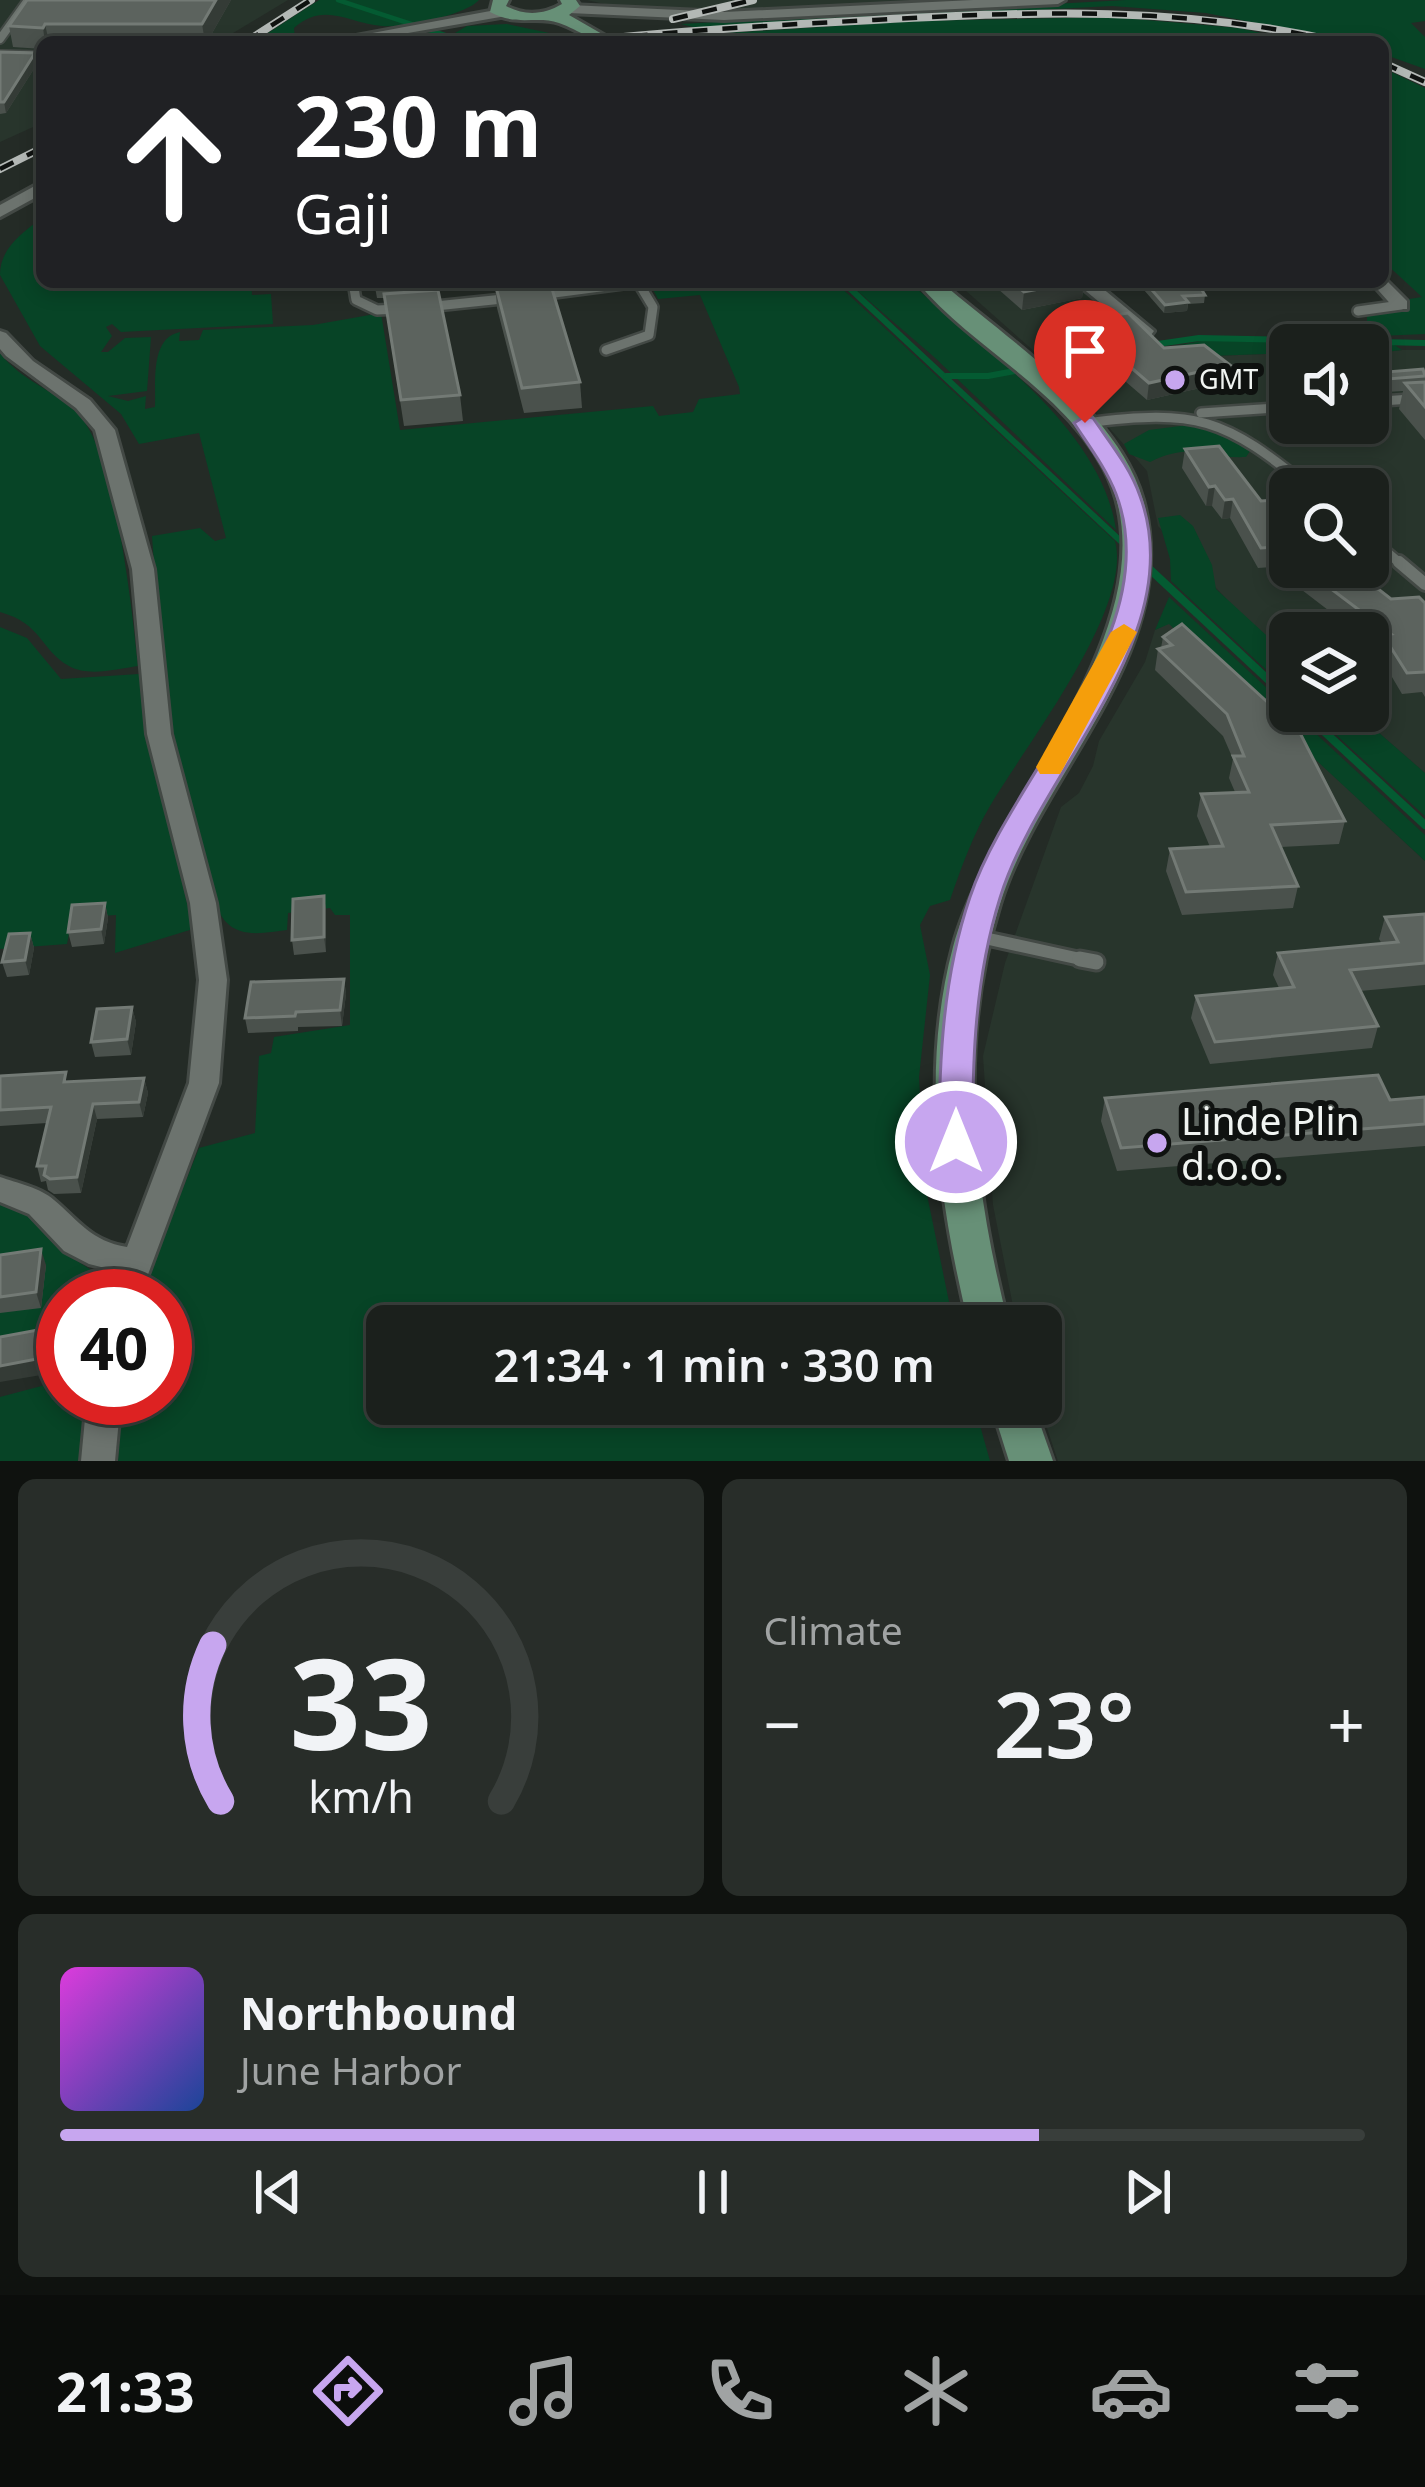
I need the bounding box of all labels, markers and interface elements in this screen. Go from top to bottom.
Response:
text: 230 m [294,67,542,182]
icon: ahead [96,84,252,240]
text: Gaji [294,176,391,250]
pin [1034,300,1136,423]
icon: arrive [1052,318,1118,384]
map controls [1269,324,1389,732]
button: sound [1269,324,1389,444]
place label: GMT [1199,360,1258,397]
marker: GMT [1162,367,1188,393]
button: search [1269,468,1389,588]
button: layers [1269,612,1389,732]
position arrow [893,1079,1019,1205]
place label: Linde Plin d.o.o. [1181,1093,1360,1191]
marker: Linde Plin d.o.o. [1144,1130,1170,1156]
speed limit sign: 40 [36,1269,192,1425]
text: 21:34 · 1 min · 330 m [493,1334,935,1395]
text: Climate [764,1603,903,1656]
text: 33 [289,1617,432,1787]
text: 23° [994,1662,1135,1784]
text: − [764,1678,801,1768]
text: + [1327,1678,1365,1768]
text: km/h [308,1766,413,1825]
text: Northbound [240,1982,517,2043]
text: June Harbor [240,2043,462,2096]
icon: previous [245,2159,311,2225]
icon: pause [680,2159,746,2225]
icon: next [1115,2159,1181,2225]
icon: directions [306,2349,390,2433]
icon: music [502,2349,586,2433]
icon: phone [698,2349,782,2433]
icon: climate [894,2349,978,2433]
icon: car [1089,2349,1173,2433]
icon: filters [1285,2349,1369,2433]
text: 21:33 [56,2354,195,2428]

